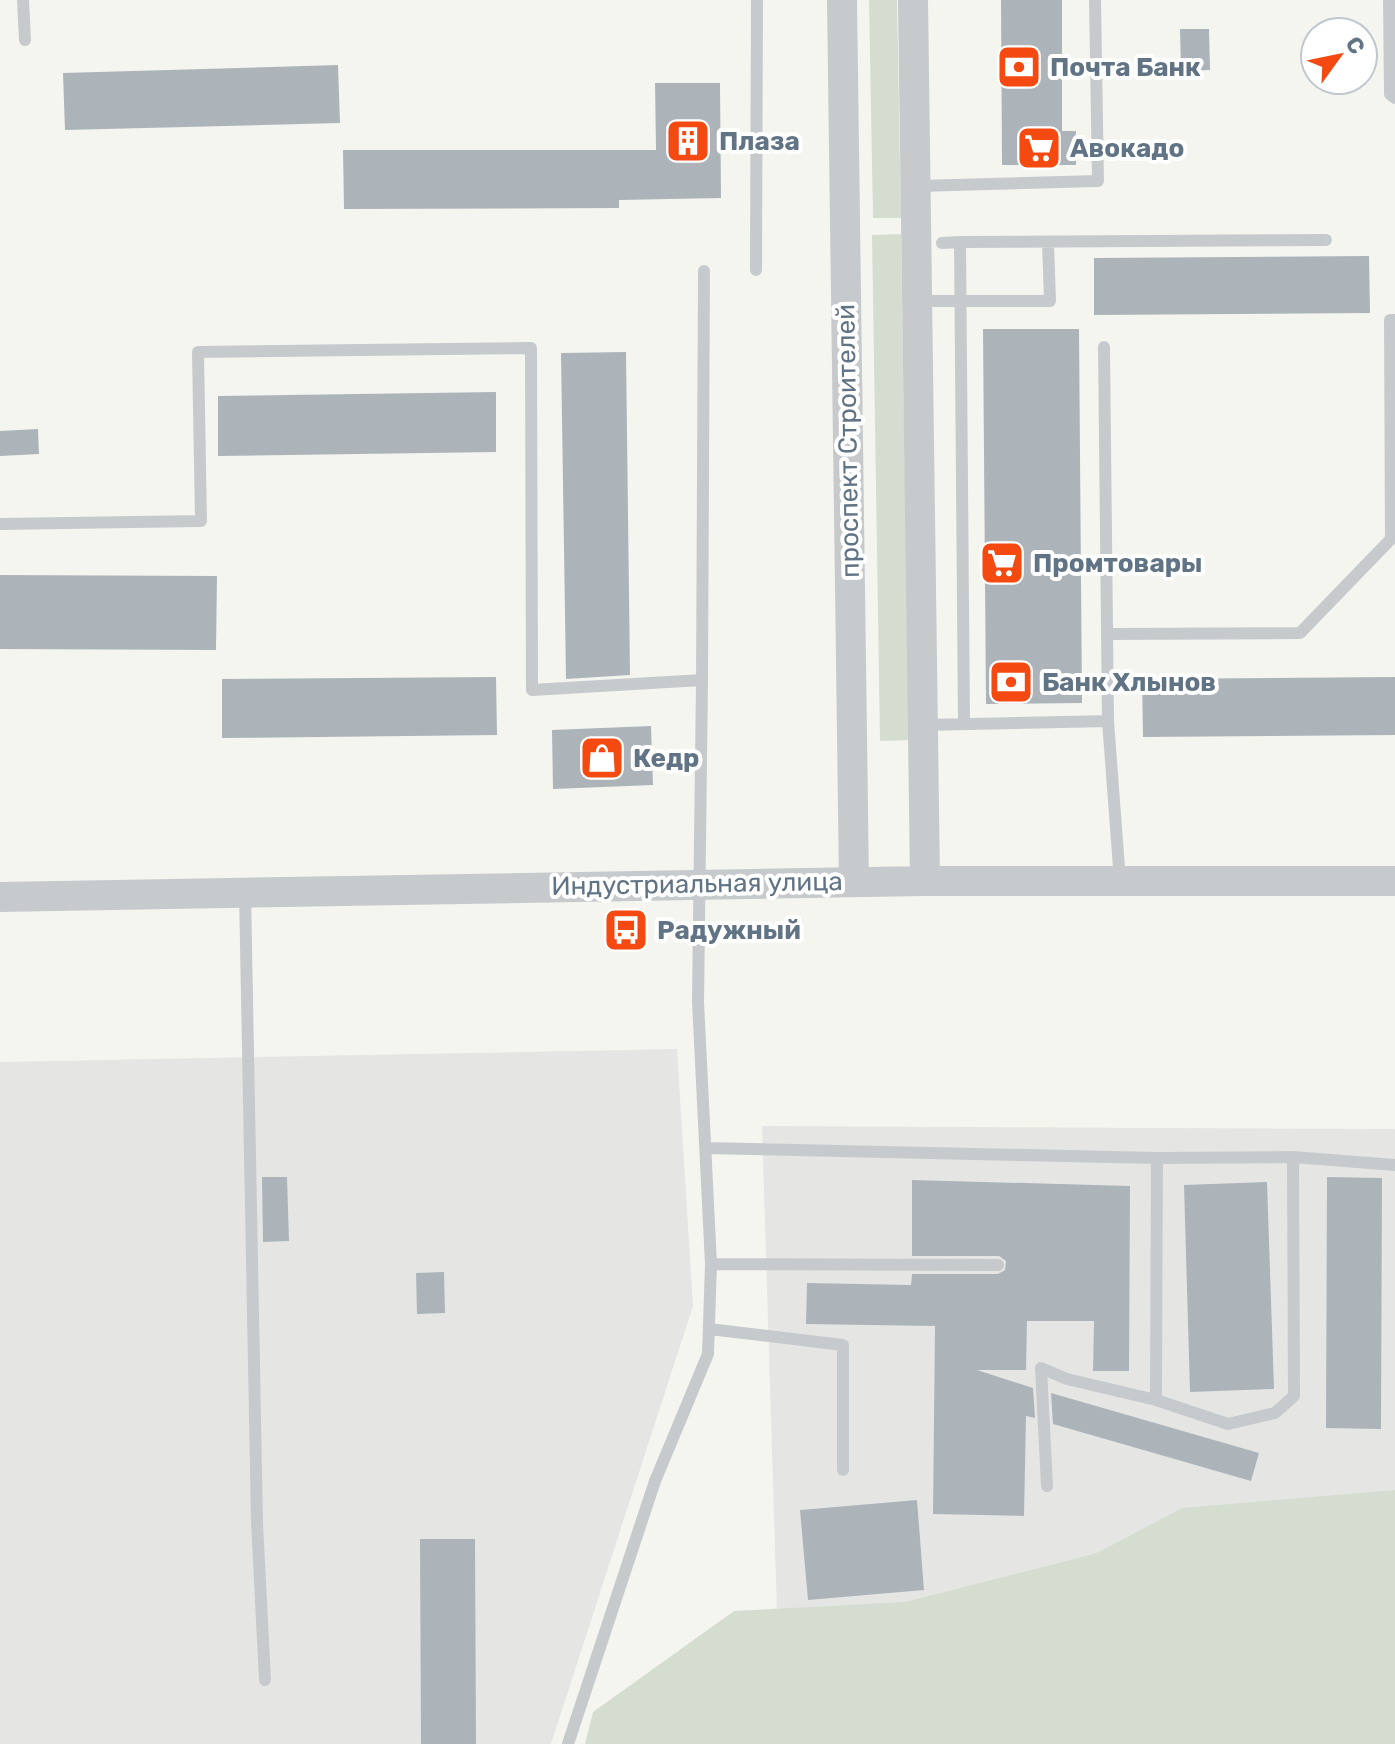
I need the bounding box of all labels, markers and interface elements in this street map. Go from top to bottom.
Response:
north arrow [1299,16,1379,96]
text: С [1340,32,1371,59]
bank icon: Почта Банк [995,43,1043,91]
place label: Почта Банк [1050,52,1201,83]
building icon: Плаза [664,117,712,165]
supermarket icon: Авокадо [1015,124,1063,172]
place label: Плаза [719,126,800,157]
place label: Авокадо [1070,133,1184,164]
street label: проспект Строителей [830,304,866,578]
supermarket icon: Промтовары [978,539,1026,587]
place label: Промтовары [1033,548,1203,579]
bank icon: Банк Хлынов [987,658,1035,706]
place label: Банк Хлынов [1042,667,1216,698]
shop icon: Кедр [578,734,626,782]
place label: Кедр [633,743,699,774]
street label: Индустриальная улица [551,866,843,902]
bus stop icon: Радужный [602,906,650,954]
place label: Радужный [657,915,801,946]

